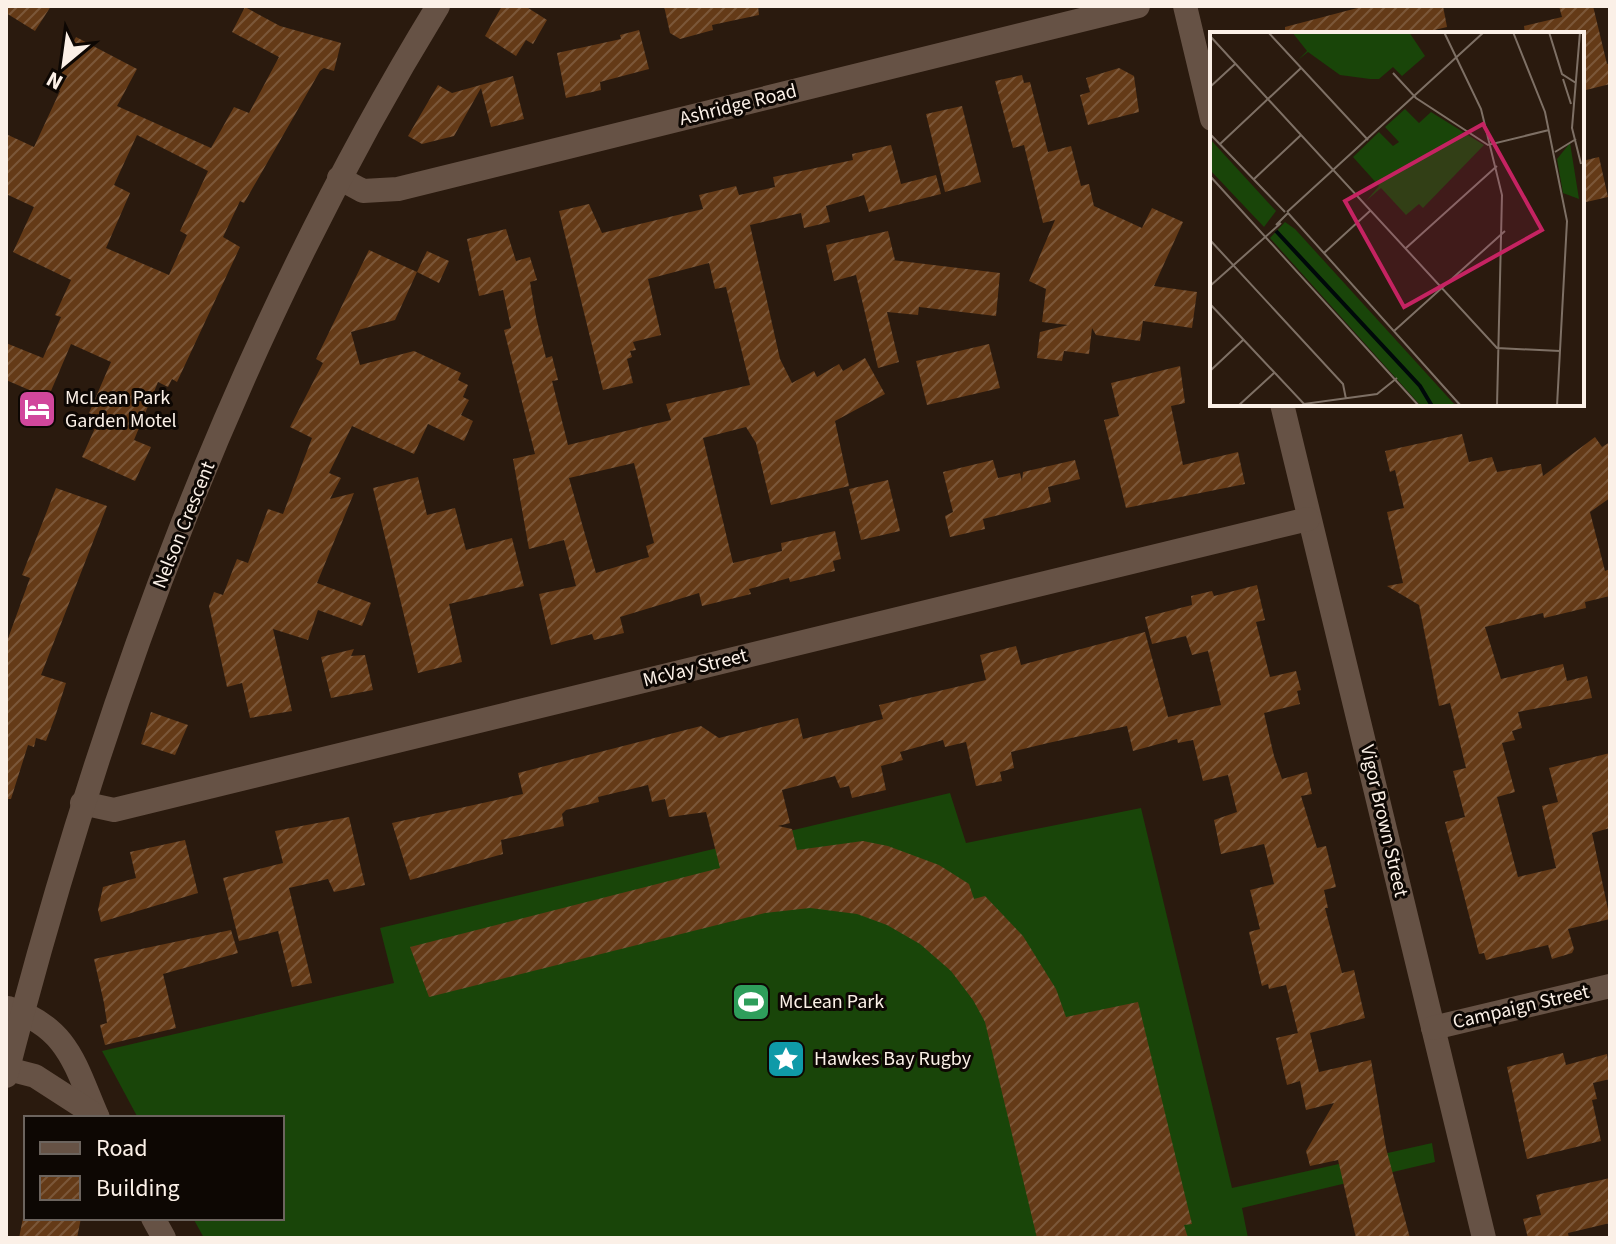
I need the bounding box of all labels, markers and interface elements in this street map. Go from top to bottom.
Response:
north arrow [24,24,104,104]
inset map [1210,32,1584,406]
text: N [41,63,69,98]
street label: Ashridge Road [676,77,800,133]
place label: McLean Park Garden Motel [65,384,177,435]
hotel icon: McLean Park Garden Motel [16,388,58,430]
street label: Nelson Crescent [146,457,222,593]
street label: McVay Street [640,641,750,695]
street label: Vigor Brown Street [1353,742,1415,900]
street label: Campaign Street [1450,978,1592,1036]
sports icon: McLean Park [730,981,772,1023]
place label: McLean Park [779,988,884,1016]
place icon: Hawkes Bay Rugby [765,1038,807,1080]
place label: Hawkes Bay Rugby [814,1045,972,1073]
legend [24,1116,284,1220]
text: Road [96,1131,148,1166]
text: Building [96,1171,180,1206]

